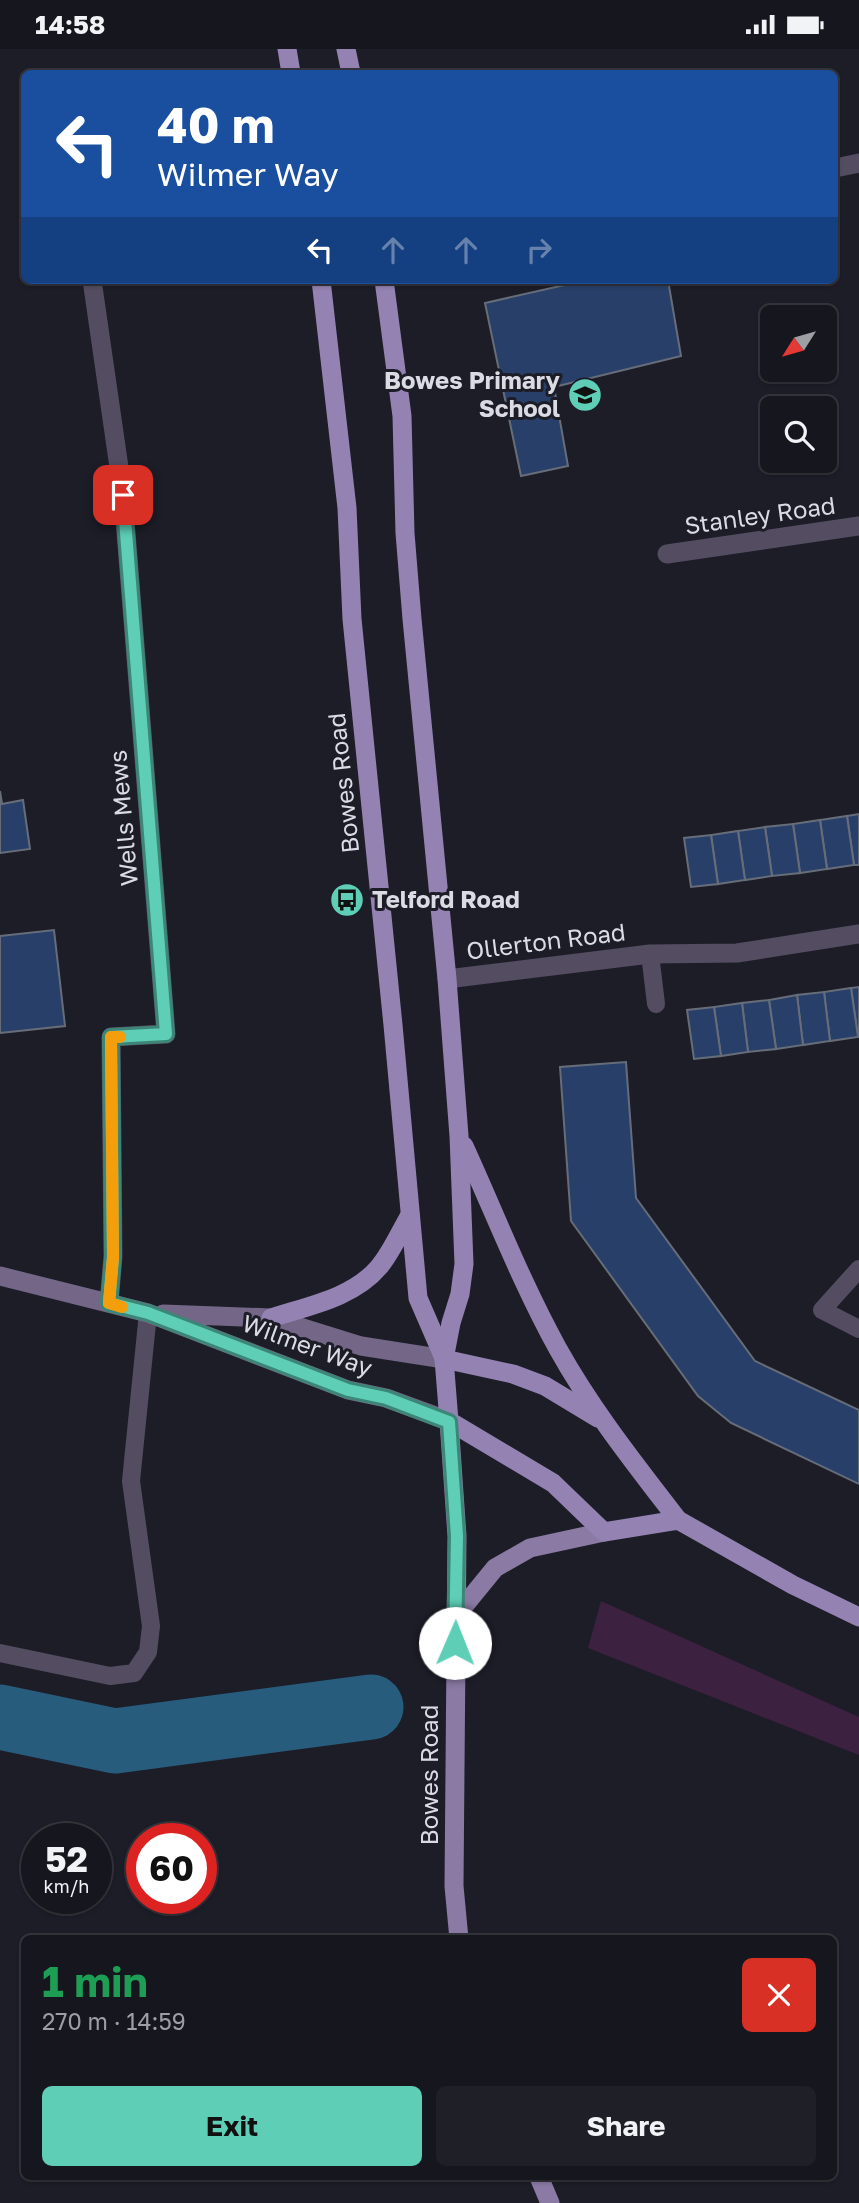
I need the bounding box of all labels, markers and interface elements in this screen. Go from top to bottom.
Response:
text: 14:58 [35,9,105,40]
text: 40 m [157,95,275,154]
icon: left [42,98,133,189]
text: Wilmer Way [157,155,339,193]
icon: left [301,231,339,269]
icon: ahead [374,231,412,269]
icon: ahead [447,231,485,269]
icon: right [520,231,558,269]
north arrow [760,305,836,381]
map controls [760,305,837,473]
place label: Bowes Primary School [384,365,561,422]
school or university icon: Bowes Primary School [566,376,604,414]
button: search [760,396,837,473]
pin [93,465,153,525]
icon: arrive [104,476,142,514]
street label: Stanley Road [683,490,837,539]
street label: Bowes Road [321,712,364,855]
street label: Wells Mews [102,749,143,887]
bus stop icon: Telford Road [328,881,366,919]
place label: Telford Road [372,884,520,913]
street label: Ollerton Road [465,916,627,965]
street label: Wilmer Way [239,1308,377,1382]
position arrow [418,1606,492,1680]
street label: Bowes Road [414,1705,443,1845]
speed limit sign: 60 [126,1823,217,1914]
text: 52 [45,1838,88,1880]
text: km/h [44,1875,89,1897]
text: 1 min [42,1956,148,2006]
button: close [742,1958,816,2032]
text: 270 m · 14:59 [42,2007,186,2035]
button: Exit [42,2086,422,2166]
button: Share [436,2086,816,2166]

